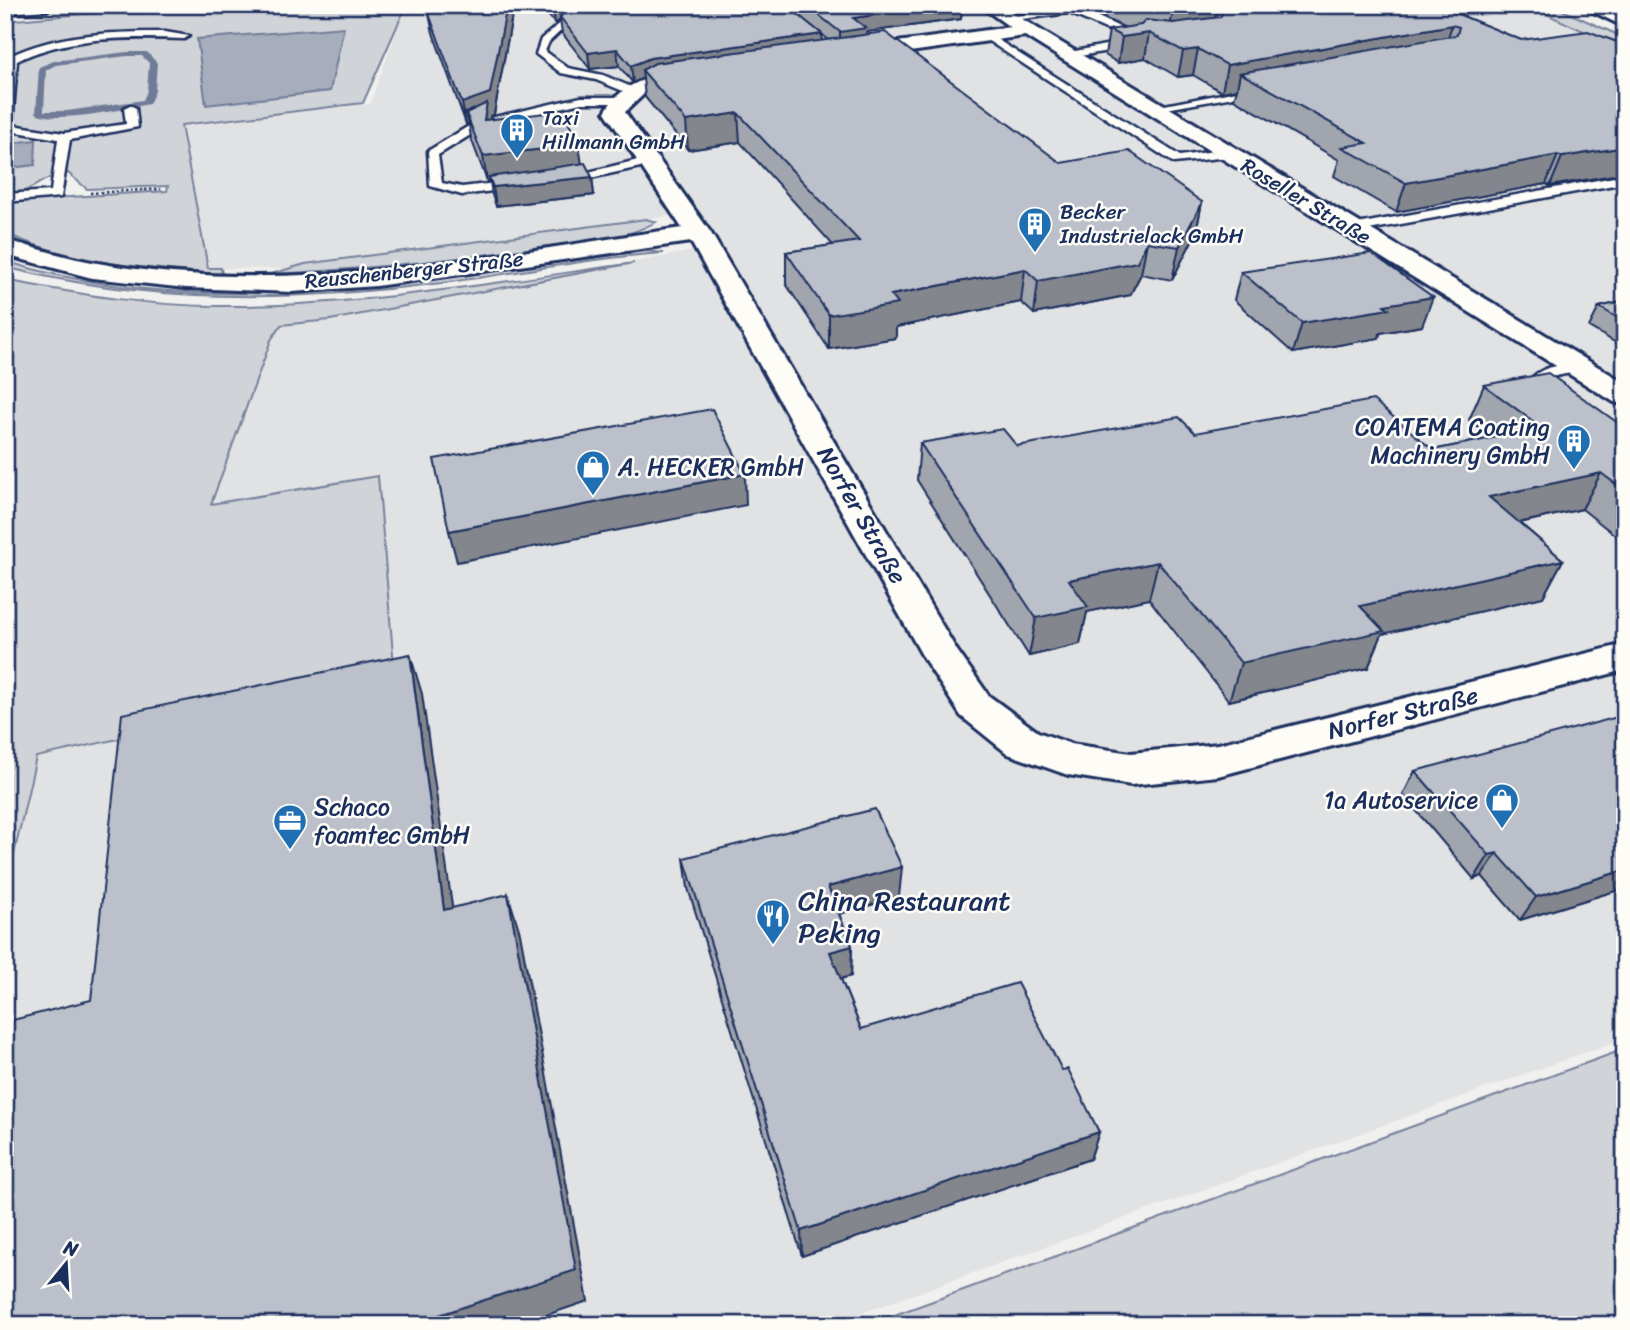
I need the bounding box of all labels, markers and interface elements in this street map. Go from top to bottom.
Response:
place label: Taxi Hillmann GmbH [542,99,685,161]
building icon: Taxi Hillmann GmbH [498,111,536,160]
street label: Roseller Straße [1233,147,1379,255]
place label: Becker Industrielack GmbH [1059,193,1244,255]
building icon: Becker Industrielack GmbH [1016,205,1054,254]
street label: Reuschenberger Straße [303,240,525,300]
place label: COATEMA Coating Machinery GmbH [1355,406,1550,476]
building icon: COATEMA Coating Machinery GmbH [1555,422,1593,471]
street label: Norfer Straße [805,438,919,592]
place label: A. HECKER GmbH [617,446,804,488]
shop icon: A. HECKER GmbH [574,448,612,497]
street label: Norfer Straße [1323,674,1483,752]
place label: 1a Autoservice [1324,779,1478,821]
shop icon: 1a Autoservice [1483,781,1521,830]
place label: Schaco foamtec GmbH [314,786,470,856]
office icon: Schaco foamtec GmbH [271,802,309,851]
place label: China Restaurant Peking [798,876,1011,957]
restaurant icon: China Restaurant Peking [754,897,792,946]
north arrow [32,1228,102,1298]
text: N [59,1230,83,1266]

